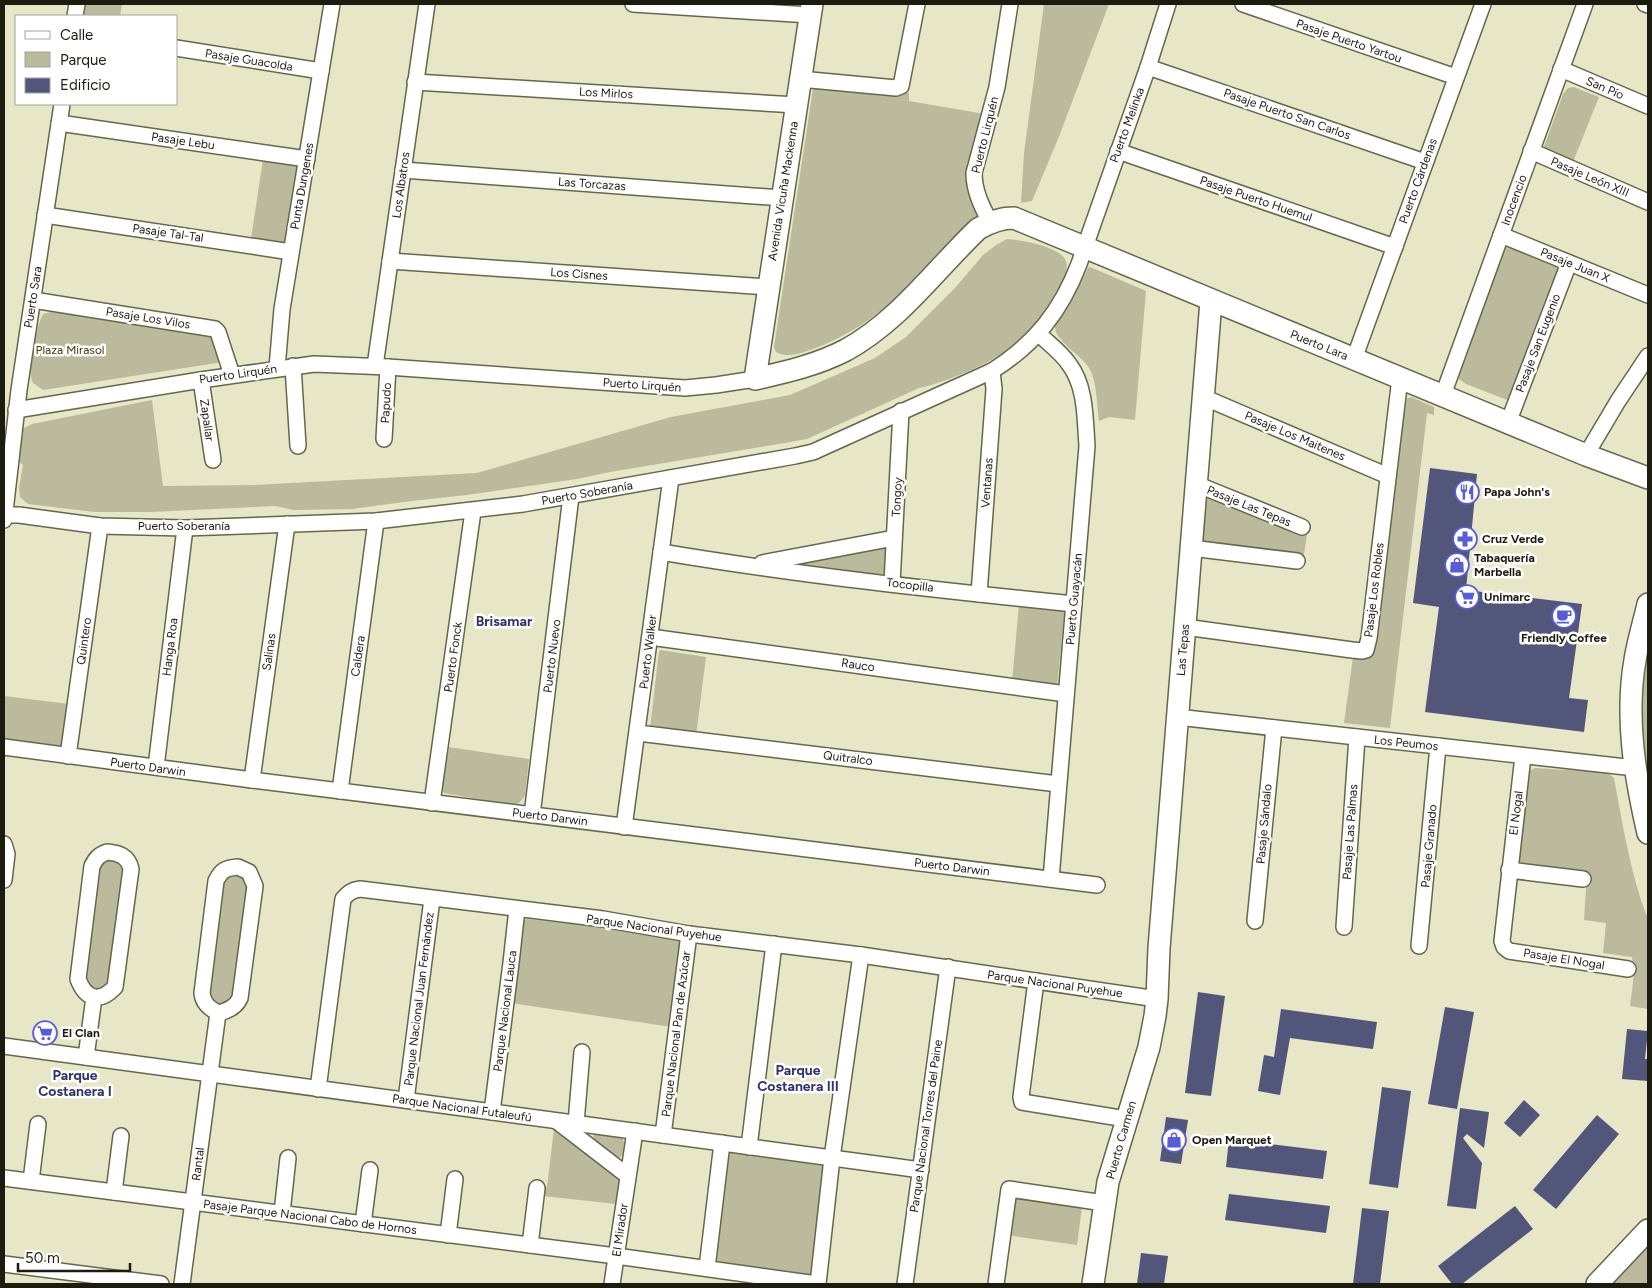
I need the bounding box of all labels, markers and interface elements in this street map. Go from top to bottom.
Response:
legend [15,15,178,105]
street label: Pasaje Puerto Yartou [1294,16,1404,66]
text: Calle [60,26,93,44]
street label: Pasaje Guacolda [204,46,294,74]
text: Parque [60,51,107,69]
street label: San Pío [1584,74,1626,102]
text: Edificio [60,76,111,94]
street label: Los Mirlos [579,85,634,101]
street label: Puerto Melinka [1107,85,1147,165]
street label: Pasaje Puerto San Carlos [1222,86,1353,142]
street label: Puerto Lirquén [969,95,1001,175]
street label: Avenida Vicuña Mackenna [765,120,801,262]
street label: Pasaje Lebu [150,130,216,152]
street label: Puerto Cárdenas [1396,136,1440,225]
street label: Punta Dungenes [287,141,317,231]
street label: Los Albatros [389,151,413,219]
street label: Pasaje León XIII [1549,154,1631,200]
street label: Pasaje Puerto Huemul [1198,173,1314,225]
street label: Inocencio [1498,173,1530,227]
street label: Las Torcazas [558,175,627,193]
street label: Pasaje Tal-Tal [132,221,204,245]
street label: Pasaje Juan X [1538,245,1612,285]
street label: Puerto Sara [21,265,45,329]
street label: Los Cisnes [550,265,609,283]
street label: Pasaje San Eugenio [1513,292,1563,394]
street label: Pasaje Los Vilos [105,304,192,332]
street label: Puerto Lara [1288,327,1350,363]
park label: Plaza Mirasol [36,343,105,357]
street label: Puerto Lirquén [198,362,278,386]
street label: Puerto Lirquén [602,375,682,395]
street label: Papudo [378,382,394,424]
street label: Zapallar [197,398,217,442]
street label: Pasaje Los Maitenes [1243,408,1348,464]
street label: Ventanas [978,457,996,508]
street label: Tongoy [889,476,905,517]
street label: Puerto Soberanía [540,478,634,508]
restaurant icon: Papa John's [1454,479,1480,505]
street label: Pasaje Las Tepas [1205,483,1294,529]
place label: Papa John's [1484,485,1550,499]
street label: Puerto Soberanía [138,519,230,533]
pharmacy icon: Cruz Verde [1452,526,1478,552]
place label: Cruz Verde [1482,532,1544,546]
street label: Pasaje Los Robles [1361,541,1387,638]
place label: Tabaquería Marbella [1474,551,1535,579]
street label: Puerto Guayacán [1063,552,1085,645]
shop icon: Tabaquería Marbella [1444,552,1470,578]
street label: Tocopilla [886,575,934,595]
supermarket icon: Unimarc [1454,584,1480,610]
place label: Unimarc [1484,590,1531,604]
cafe icon: Friendly Coffee [1551,603,1577,629]
district label: Brisamar [476,613,533,630]
street label: Puerto Walker [636,614,660,690]
street label: Quintero [74,616,94,666]
street label: Hanga Roa [159,617,181,677]
street label: Puerto Nuevo [541,618,563,694]
street label: Puerto Fonck [441,621,465,693]
street label: Las Tepas [1174,623,1192,677]
place label: Friendly Coffee [1521,631,1607,645]
street label: Salinas [259,632,279,671]
street label: Caldera [348,635,368,677]
street label: Rauco [840,656,876,674]
street label: Los Peumos [1373,733,1439,753]
street label: Quitralco [823,748,874,768]
street label: Puerto Darwin [109,755,187,779]
street label: Pasaje Sándalo [1254,783,1274,865]
street label: Pasaje Las Palmas [1340,783,1360,880]
street label: El Nogal [1506,790,1526,836]
street label: Pasaje Granado [1418,804,1440,888]
street label: Puerto Darwin [511,805,589,829]
street label: Puerto Darwin [913,855,991,879]
street label: Parque Nacional Juan Fernández [401,911,437,1087]
street label: Parque Nacional Puyehue [585,912,723,944]
street label: Pasaje El Nogal [1522,946,1606,972]
street label: Parque Nacional Lauca [491,950,519,1072]
street label: Parque Nacional Pan de Azúcar [659,950,693,1118]
street label: Parque Nacional Puyehue [986,968,1124,1000]
supermarket icon: El Clan [32,1020,58,1046]
place label: El Clan [62,1026,100,1040]
street label: Parque Nacional Torres del Paine [907,1038,945,1213]
district label: Parque Costanera III [757,1062,839,1095]
district label: Parque Costanera I [38,1067,112,1100]
street label: Parque Nacional Futaleufú [391,1091,533,1125]
street label: Puerto Carmen [1103,1099,1139,1181]
shop icon: Open Marquet [1161,1127,1187,1153]
place label: Open Marquet [1192,1133,1272,1147]
street label: Rantal [189,1146,207,1182]
street label: Pasaje Parque Nacional Cabo de Hornos [202,1197,418,1237]
street label: El Mirador [609,1202,631,1258]
scale bar [18,1240,130,1272]
text: 50 m [25,1249,60,1267]

